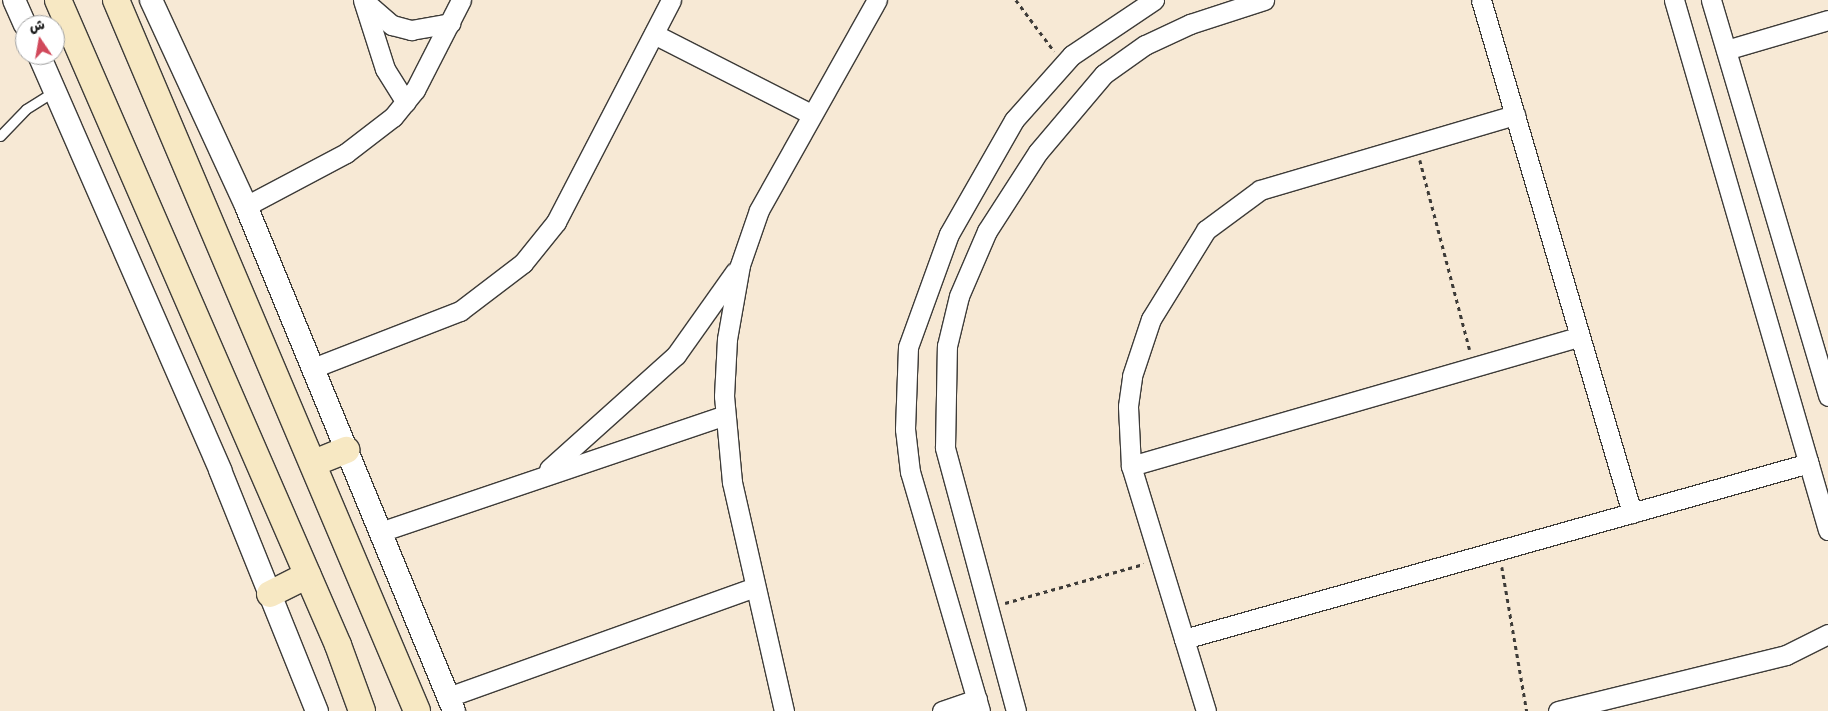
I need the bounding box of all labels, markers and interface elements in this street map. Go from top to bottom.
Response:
north arrow [15,15,65,65]
text: ش [27,15,47,38]

